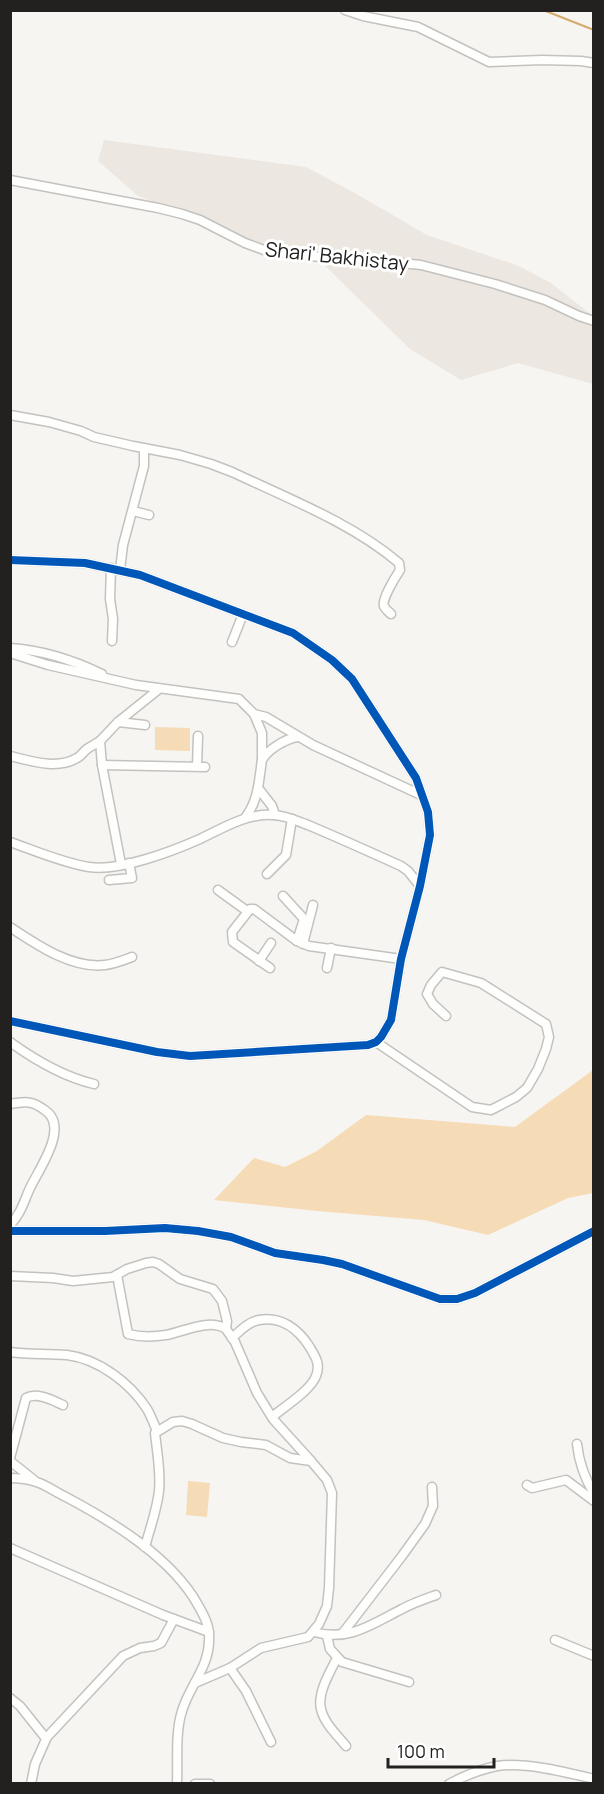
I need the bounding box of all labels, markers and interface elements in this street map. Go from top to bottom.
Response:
street label: Shari' Bakhistay [264,235,411,277]
scale bar [388,1731,494,1769]
text: 100 m [397,1739,445,1763]

